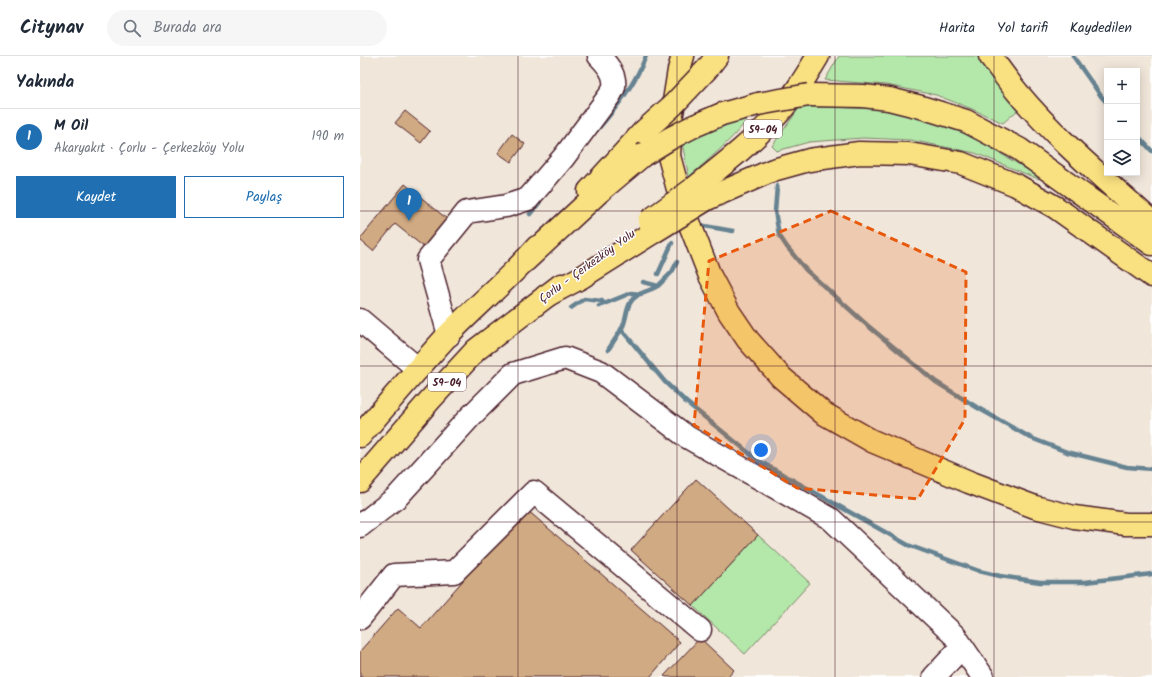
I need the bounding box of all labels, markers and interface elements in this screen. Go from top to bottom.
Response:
search box [107,10,387,46]
text: Citynav [20,13,83,43]
text: Burada ara [153,16,222,40]
icon: search [121,17,143,39]
text: Harita [939,17,975,39]
text: Yol tarifi [997,17,1048,39]
text: Kaydedilen [1070,17,1132,39]
map controls [1104,68,1140,176]
button: + [1104,68,1140,104]
text: Yakında [16,69,74,96]
button: − [1104,104,1140,140]
text: M Oil [54,114,88,138]
road number: 59-04 [744,120,782,138]
text: 1 [27,126,31,147]
text: 190 m [312,126,344,147]
text: Akaryakıt · Çorlu - Çerkezköy Yolu [54,138,244,159]
button: layers [1104,140,1140,176]
button: Kaydet [16,176,176,218]
button: Paylaş [184,176,344,218]
pin: 1 [396,188,422,221]
street label: Çorlu - Çerkezköy Yolu [535,225,640,308]
road number: 59-04 [428,373,466,391]
your location [751,440,771,460]

